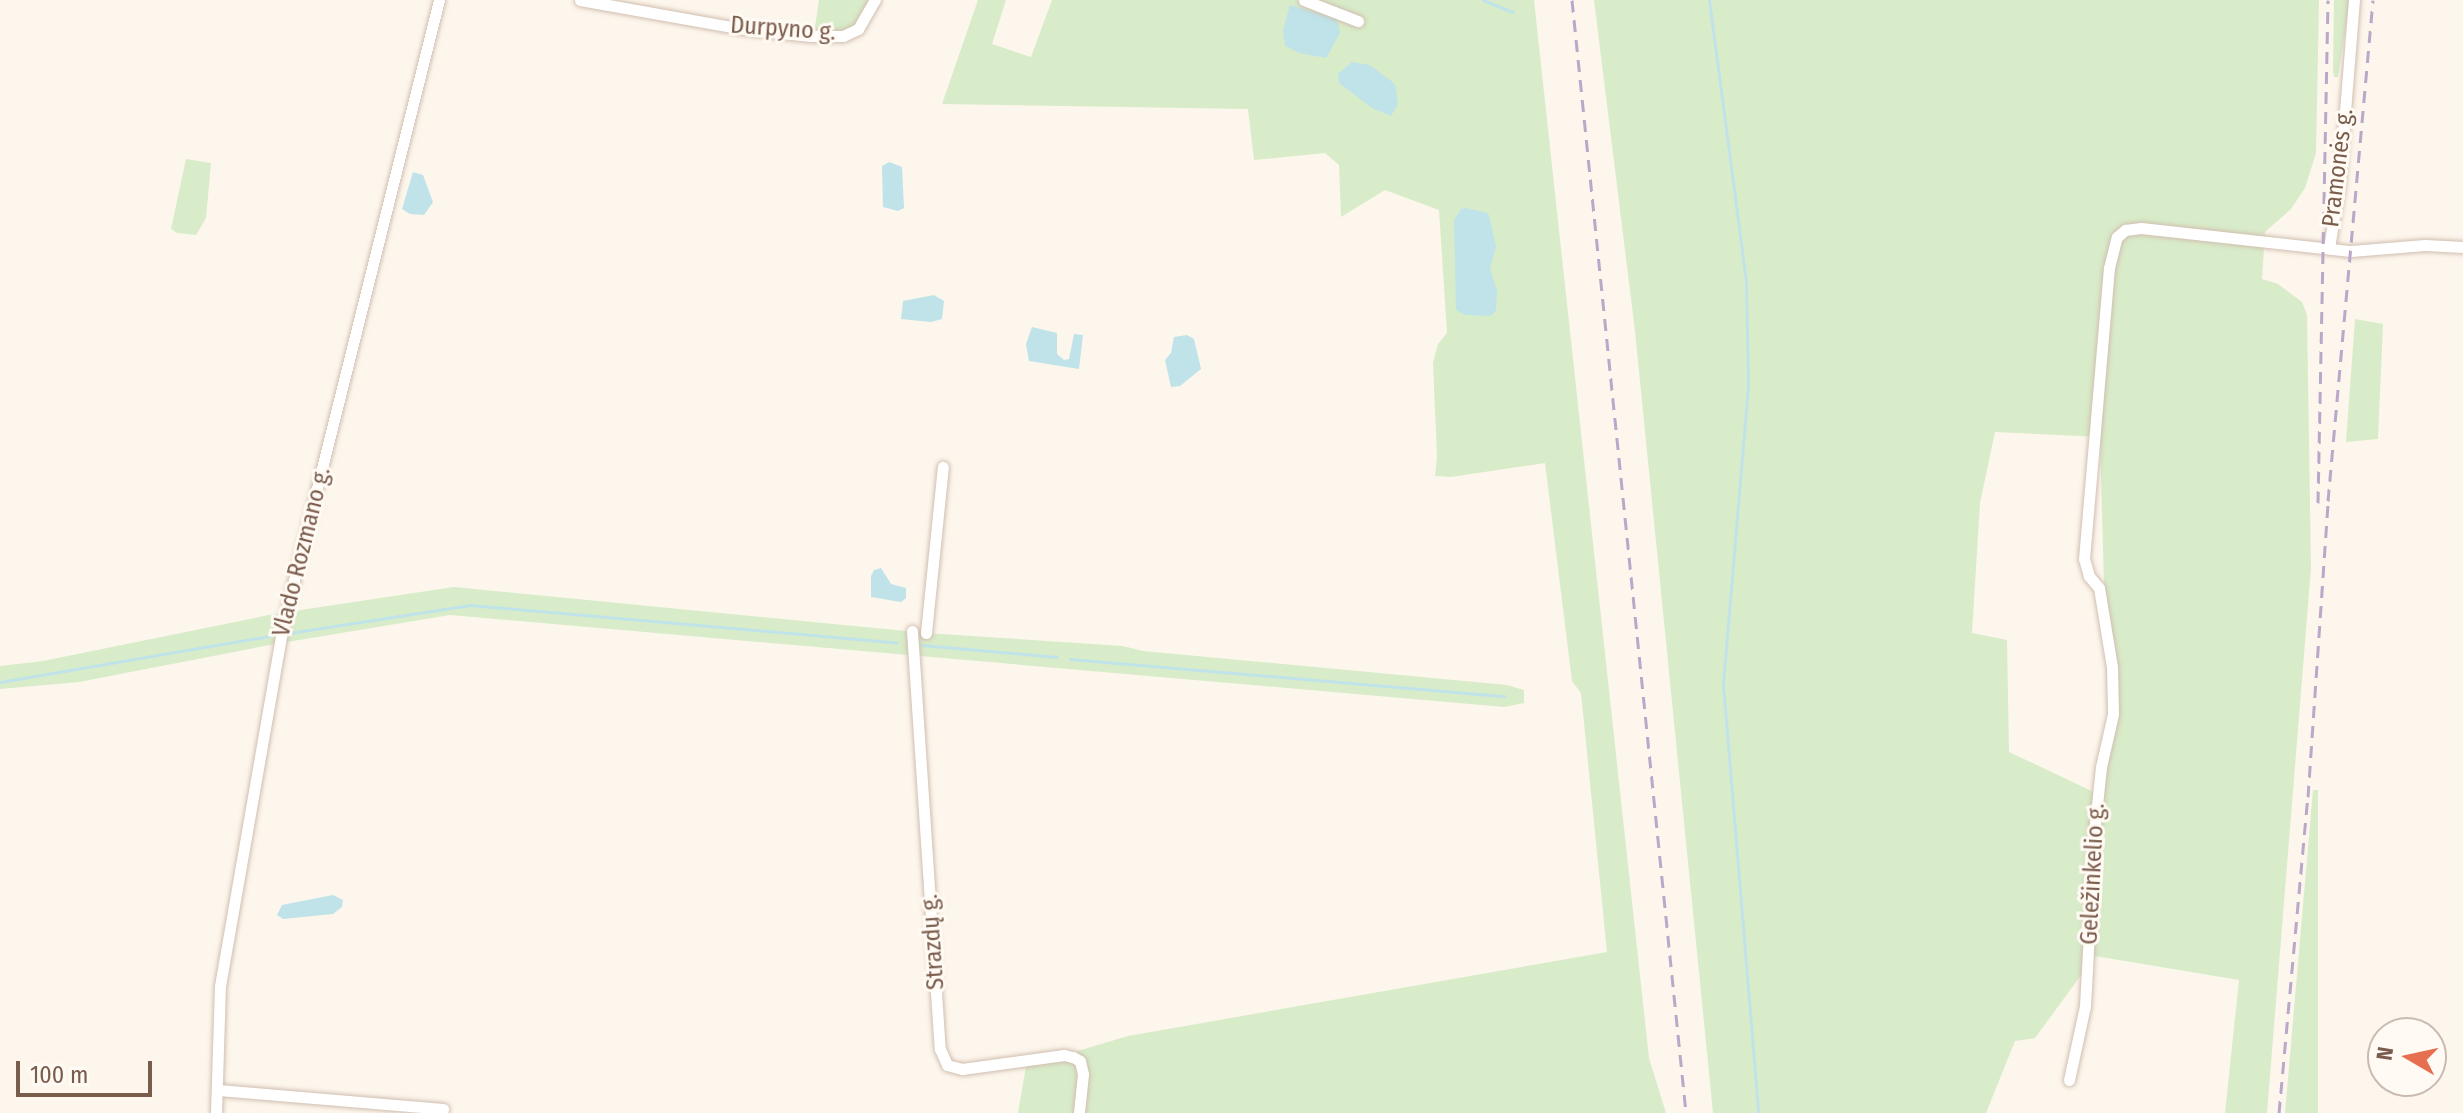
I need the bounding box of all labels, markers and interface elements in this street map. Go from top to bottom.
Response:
street label: Durpyno g. [729,11,837,47]
street label: Pramonės g. [2316,107,2360,229]
street label: Vlado Rozmano g. [267,464,337,640]
street label: Geležinkelio g. [2075,803,2111,945]
street label: Strazdų g. [915,893,951,991]
north arrow [2367,1017,2447,1097]
scale bar [20,1045,156,1095]
text: N [2370,1045,2399,1062]
text: 100 m [30,1061,88,1089]

